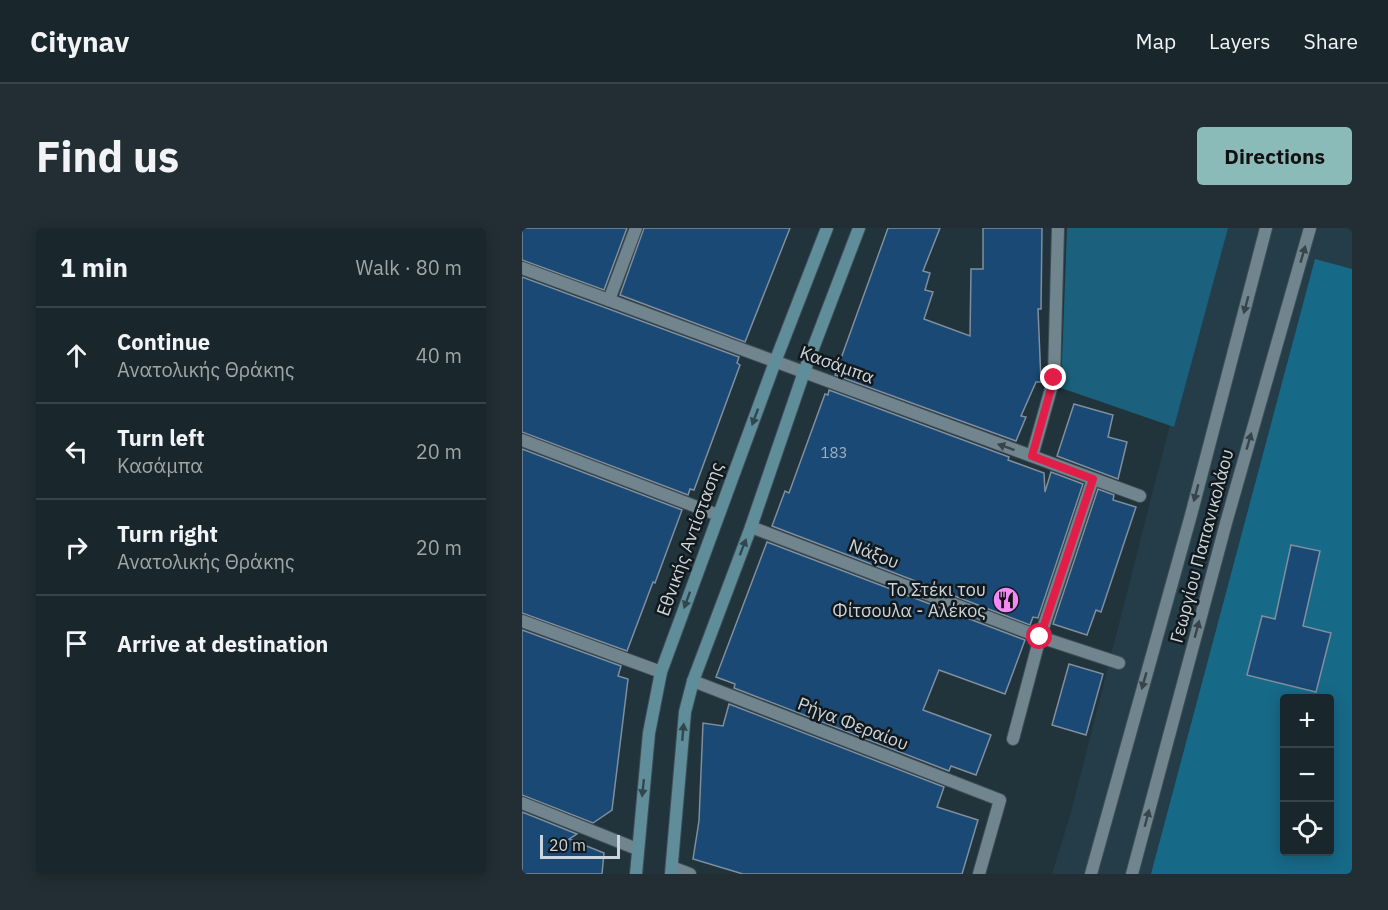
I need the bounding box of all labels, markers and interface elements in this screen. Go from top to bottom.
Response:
text: Citynav [30,23,129,60]
text: Map [1136,27,1176,55]
text: Layers [1209,27,1271,55]
text: Share [1304,27,1358,55]
button: Directions [1197,127,1352,185]
text: Find us [36,129,179,184]
one-way arrow [1299,245,1308,263]
text: 1 min [60,250,128,284]
text: Walk · 80 m [356,254,462,281]
one-way arrow [1241,296,1251,314]
text: Continue [117,327,210,356]
icon: ahead [60,339,93,372]
street label: Κασάμπα [797,340,878,389]
text: 40 m [416,342,462,369]
text: Ανατολικής Θράκης [117,356,295,383]
route end [1040,364,1066,390]
one-way arrow [749,408,759,426]
text: Turn left [117,423,205,452]
one-way arrow [1245,432,1254,450]
icon: left [60,435,93,468]
text: 20 m [416,438,462,465]
one-way arrow [997,441,1015,451]
house number: 183 [820,443,848,462]
street label: Γεωργίου Παπανικολάου [1165,446,1238,645]
text: Κασάμπα [117,452,203,479]
street label: Εθνικής Αντίστασης [651,458,728,619]
one-way arrow [1191,484,1201,503]
text: Turn right [117,519,218,548]
icon: right [60,531,93,564]
street label: Νάξου [846,533,903,574]
text: 20 m [416,534,462,561]
one-way arrow [739,538,749,556]
text: Ανατολικής Θράκης [117,548,295,575]
place label: Το Στέκι του Φίτσουλα - Αλέκος [832,578,986,622]
restaurant icon: Το Στέκι του Φίτσουλα - Αλέκος [991,585,1021,615]
one-way arrow [682,591,692,609]
one-way arrow [1193,620,1203,638]
route start [1026,623,1052,649]
icon: arrive [60,627,93,660]
text: Arrive at destination [117,629,328,658]
one-way arrow [1139,672,1148,690]
street label: Ρήγα Φεραίου [794,692,912,755]
map controls [1280,694,1334,856]
button: + [1280,694,1334,748]
one-way arrow [678,722,688,741]
button: − [1280,748,1334,802]
one-way arrow [638,779,648,798]
button: locate [1280,802,1334,856]
one-way arrow [1143,808,1153,827]
scale bar [540,832,620,860]
text: 20 m [549,835,586,855]

